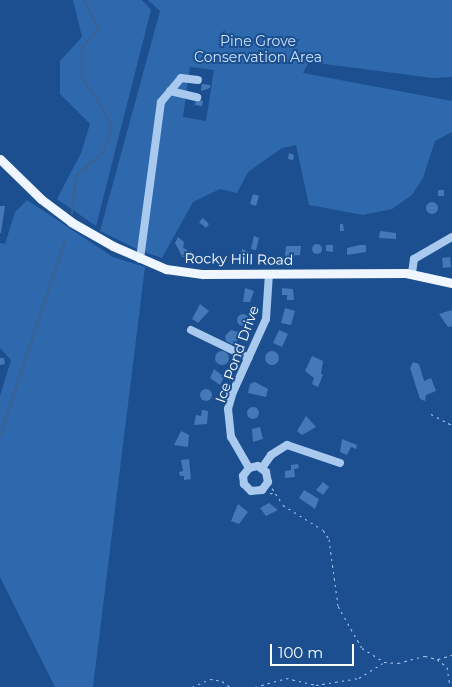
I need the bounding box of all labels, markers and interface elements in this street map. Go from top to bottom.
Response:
park label: Pine Grove Conservation Area [194,33,322,65]
street label: Rocky Hill Road [184,250,294,268]
street label: Ice Pond Drive [212,303,262,405]
scale bar [272,634,356,666]
text: 100 m [278,643,323,662]

